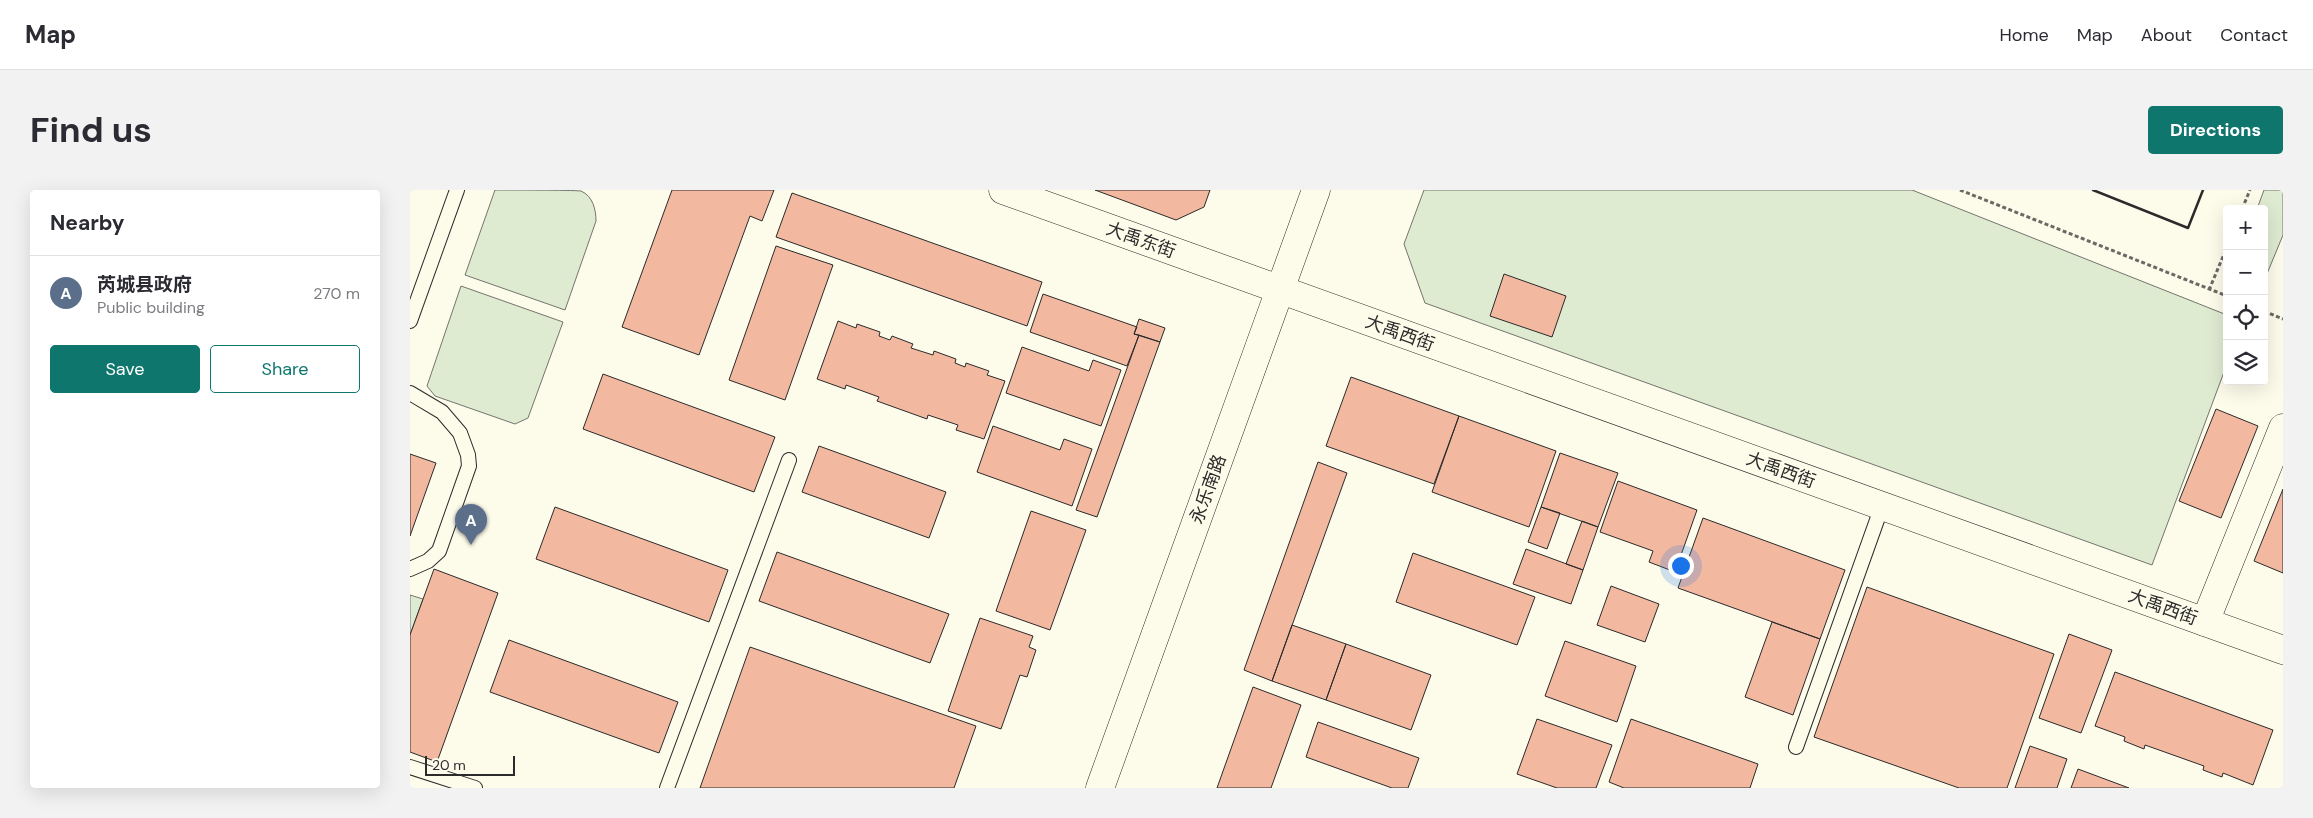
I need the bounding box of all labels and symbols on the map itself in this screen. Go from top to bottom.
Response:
street label: 大禹东街 [1103,216,1179,264]
street label: 大禹西街 [1362,309,1438,357]
street label: 大禹西街 [1743,446,1819,494]
street label: 永乐南路 [1184,451,1232,527]
pin: A [455,504,487,545]
your location [1668,553,1694,579]
street label: 大禹西街 [2125,583,2201,631]
scale bar [425,753,515,776]

